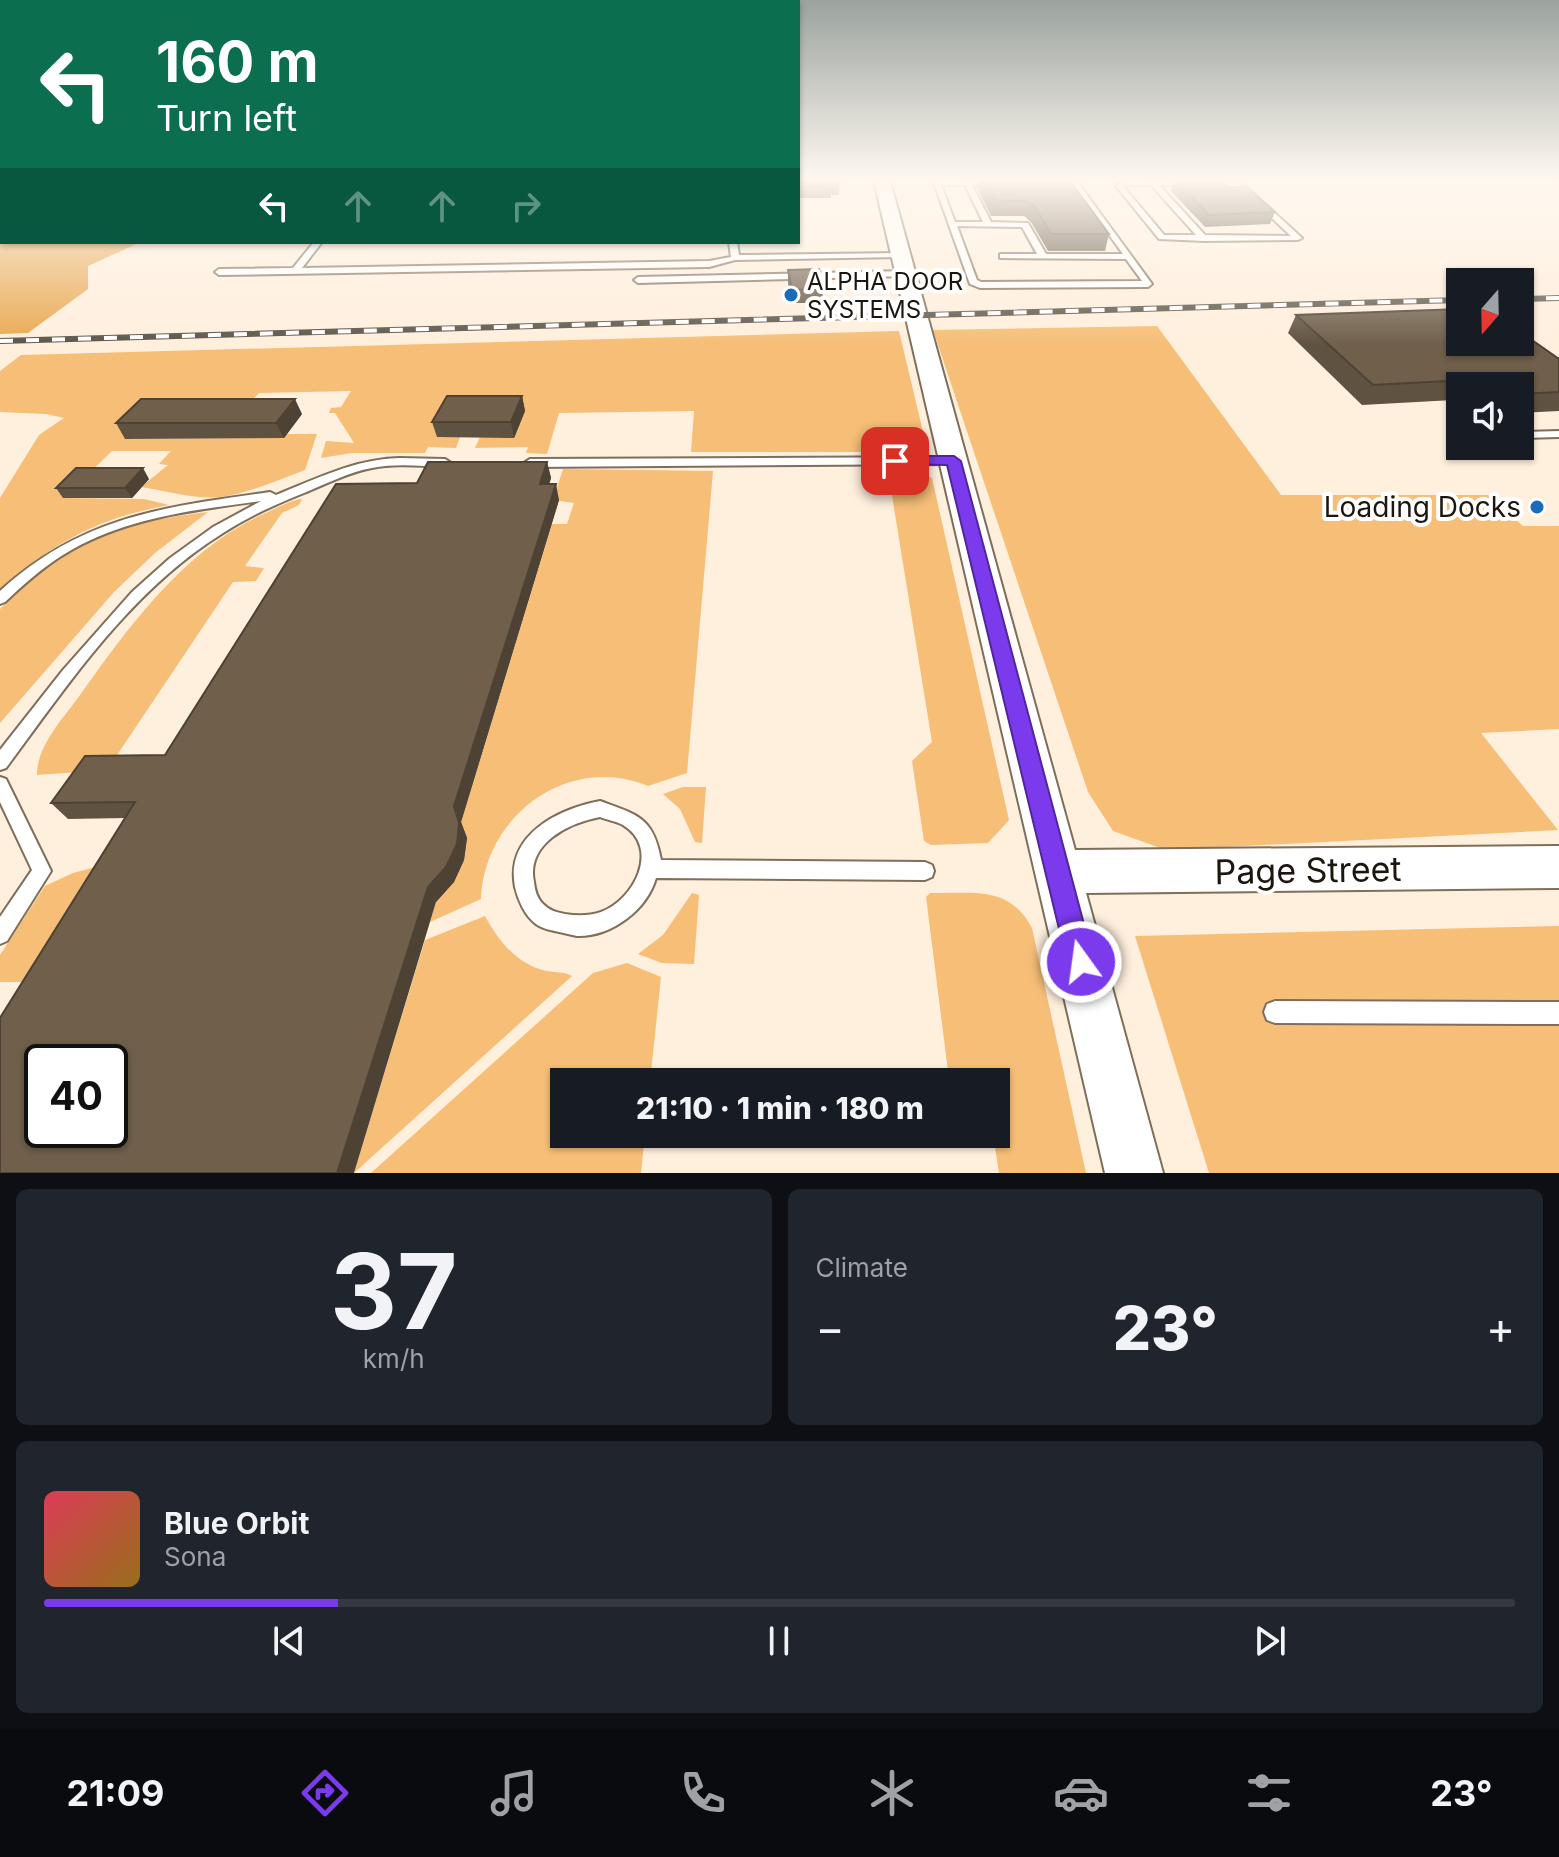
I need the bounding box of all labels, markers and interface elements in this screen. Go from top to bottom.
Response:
text: 160 m [156,28,319,96]
icon: left [24,32,128,136]
text: Turn left [156,96,297,140]
icon: left [252,184,296,228]
icon: ahead [336,184,380,228]
icon: ahead [420,184,464,228]
icon: right [504,184,548,228]
place label: ALPHA DOOR SYSTEMS [807,267,963,324]
north arrow [1446,268,1534,356]
map controls [1446,268,1534,460]
marker: ALPHA DOOR SYSTEMS [782,286,800,304]
button: sound [1446,372,1534,460]
pin [861,427,929,495]
icon: arrive [873,439,917,483]
place label: Loading Docks [1324,490,1521,524]
marker: Loading Docks [1528,498,1546,516]
street label: Page Street [1214,848,1402,892]
position arrow [1039,920,1123,1004]
speed limit sign: 40 [24,1044,128,1148]
text: 21:10 · 1 min · 180 m [636,1090,924,1126]
text: 37 [330,1228,458,1354]
text: Climate [816,1252,908,1283]
text: 23° [1113,1292,1218,1364]
text: − [816,1301,845,1355]
text: + [1486,1301,1515,1355]
text: km/h [363,1343,425,1374]
text: Blue Orbit [164,1505,309,1541]
text: Sona [164,1541,226,1572]
icon: previous [267,1619,311,1663]
icon: pause [757,1619,801,1663]
icon: next [1248,1619,1292,1663]
icon: directions [297,1765,353,1821]
icon: music [486,1765,542,1821]
icon: phone [675,1765,731,1821]
icon: climate [864,1765,920,1821]
icon: car [1053,1765,1109,1821]
icon: filters [1241,1765,1297,1821]
text: 21:09 [66,1771,164,1815]
text: 23° [1430,1771,1493,1815]

